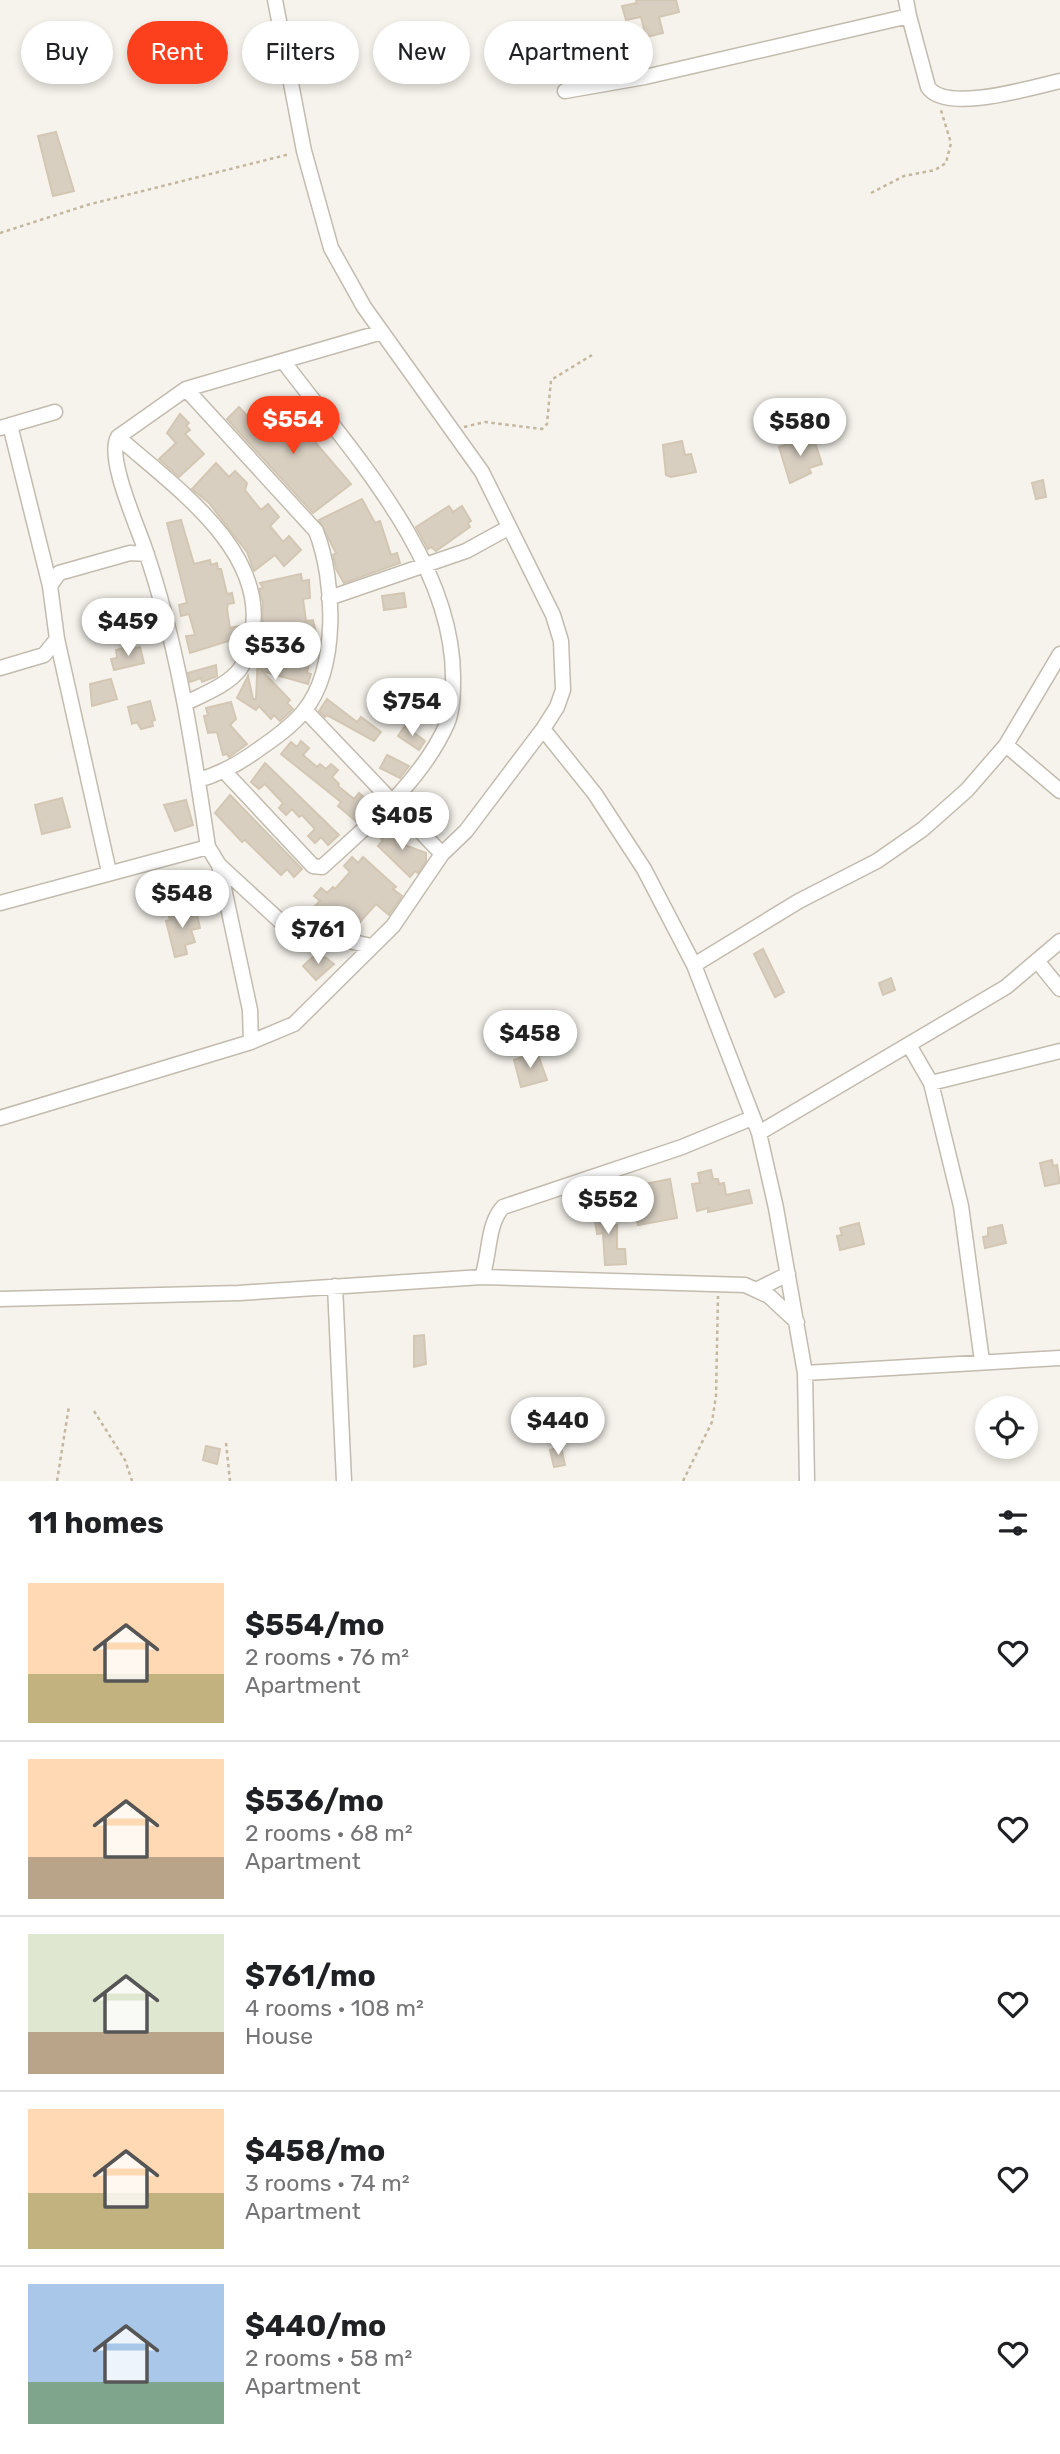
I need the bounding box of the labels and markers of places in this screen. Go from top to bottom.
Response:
pin: $554 [252,396,334,456]
pin: $580 [759,398,841,458]
pin: $459 [87,598,169,658]
pin: $536 [234,622,316,682]
pin: $754 [371,678,453,738]
pin: $405 [361,792,443,852]
pin: $548 [141,870,223,930]
pin: $761 [277,906,359,966]
pin: $458 [489,1010,571,1070]
pin: $552 [567,1176,649,1236]
pin: $440 [517,1398,599,1457]

